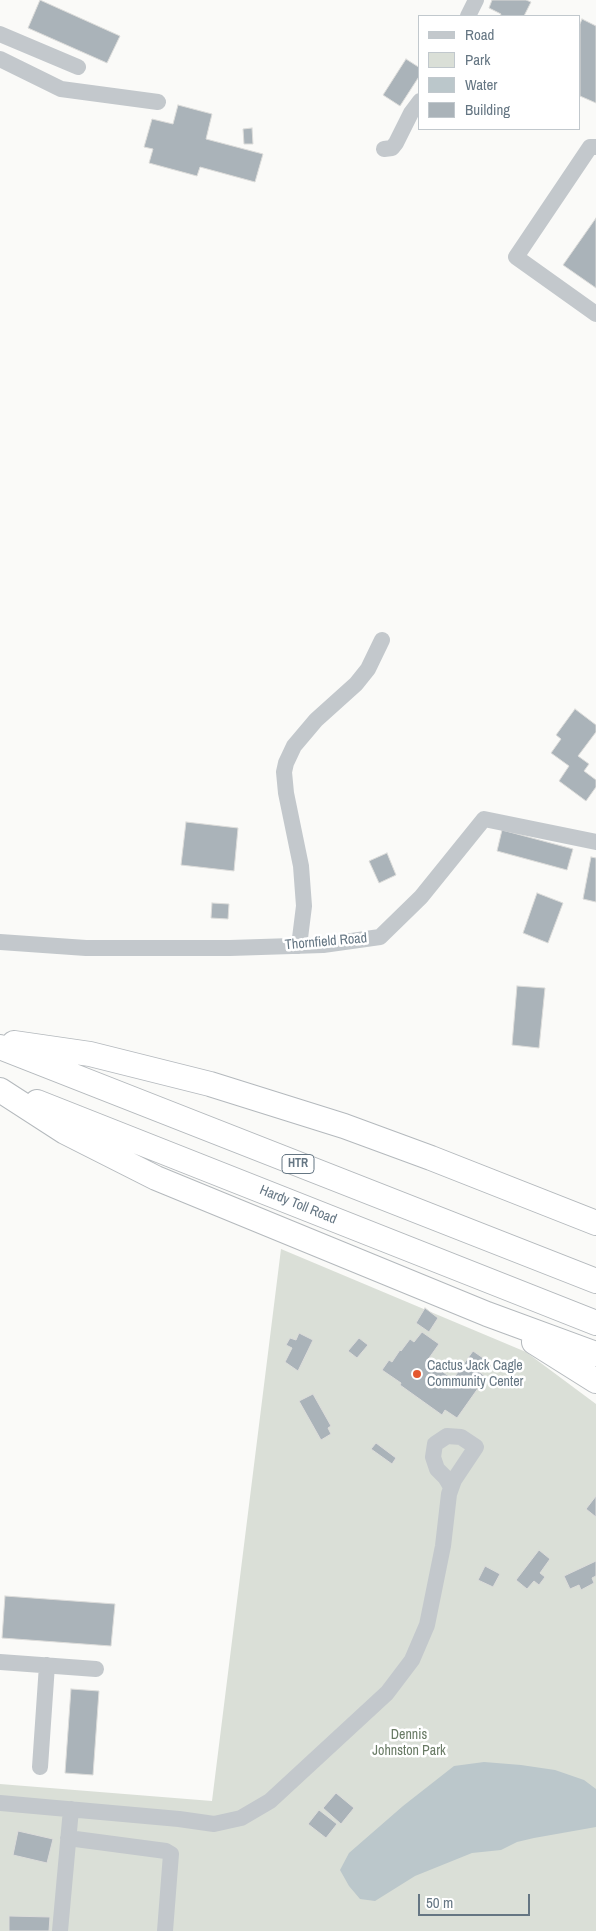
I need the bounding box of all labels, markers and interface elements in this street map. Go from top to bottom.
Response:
legend [418,15,581,130]
text: Road [465,24,494,45]
text: Park [465,49,490,70]
text: Water [465,74,497,95]
text: Building [465,99,510,120]
street label: Thornfield Road [284,930,368,954]
road number: HTR [282,1154,314,1174]
street label: Hardy Toll Road [257,1182,339,1228]
place label: Cactus Jack Cagle Community Center [427,1358,523,1390]
marker: Cactus Jack Cagle Community Center [411,1368,423,1380]
park label: Dennis Johnston Park [372,1727,446,1760]
scale bar [421,1884,534,1916]
text: 50 m [426,1892,453,1913]

